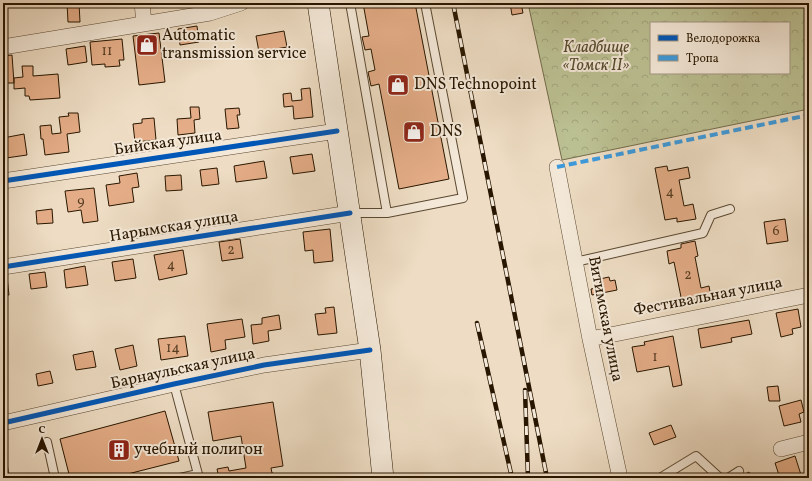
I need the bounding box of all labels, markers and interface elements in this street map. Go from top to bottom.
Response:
legend [650,22,790,74]
place label: Automatic transmission service [162,25,307,65]
text: Велодорожка [686,31,760,47]
shop icon: Automatic transmission service [134,32,160,58]
park label: Кладбище «Томск II» [563,37,629,77]
house number: 11 [102,42,112,61]
text: Тропа [686,51,719,67]
shop icon: DNS Technopoint [385,72,411,98]
place label: DNS Technopoint [414,74,537,96]
shop icon: DNS [401,119,427,145]
place label: DNS [430,121,462,143]
street label: Бийская улица [113,125,223,161]
house number: 4 [666,183,674,202]
house number: 9 [77,192,85,211]
street label: Нарымская улица [108,206,240,248]
house number: 6 [772,222,780,241]
house number: 2 [227,241,235,260]
street label: Витимская улица [582,254,628,384]
house number: 4 [167,256,175,275]
house number: 2 [684,266,692,285]
street label: Фестивальная улица [632,272,784,322]
house number: 14 [166,339,180,358]
street label: Барнаульская улица [109,343,257,395]
house number: 1 [652,348,658,367]
north arrow [22,419,62,459]
text: С [38,423,46,438]
building icon: учебный полигон [106,437,132,463]
place label: учебный полигон [134,439,263,461]

